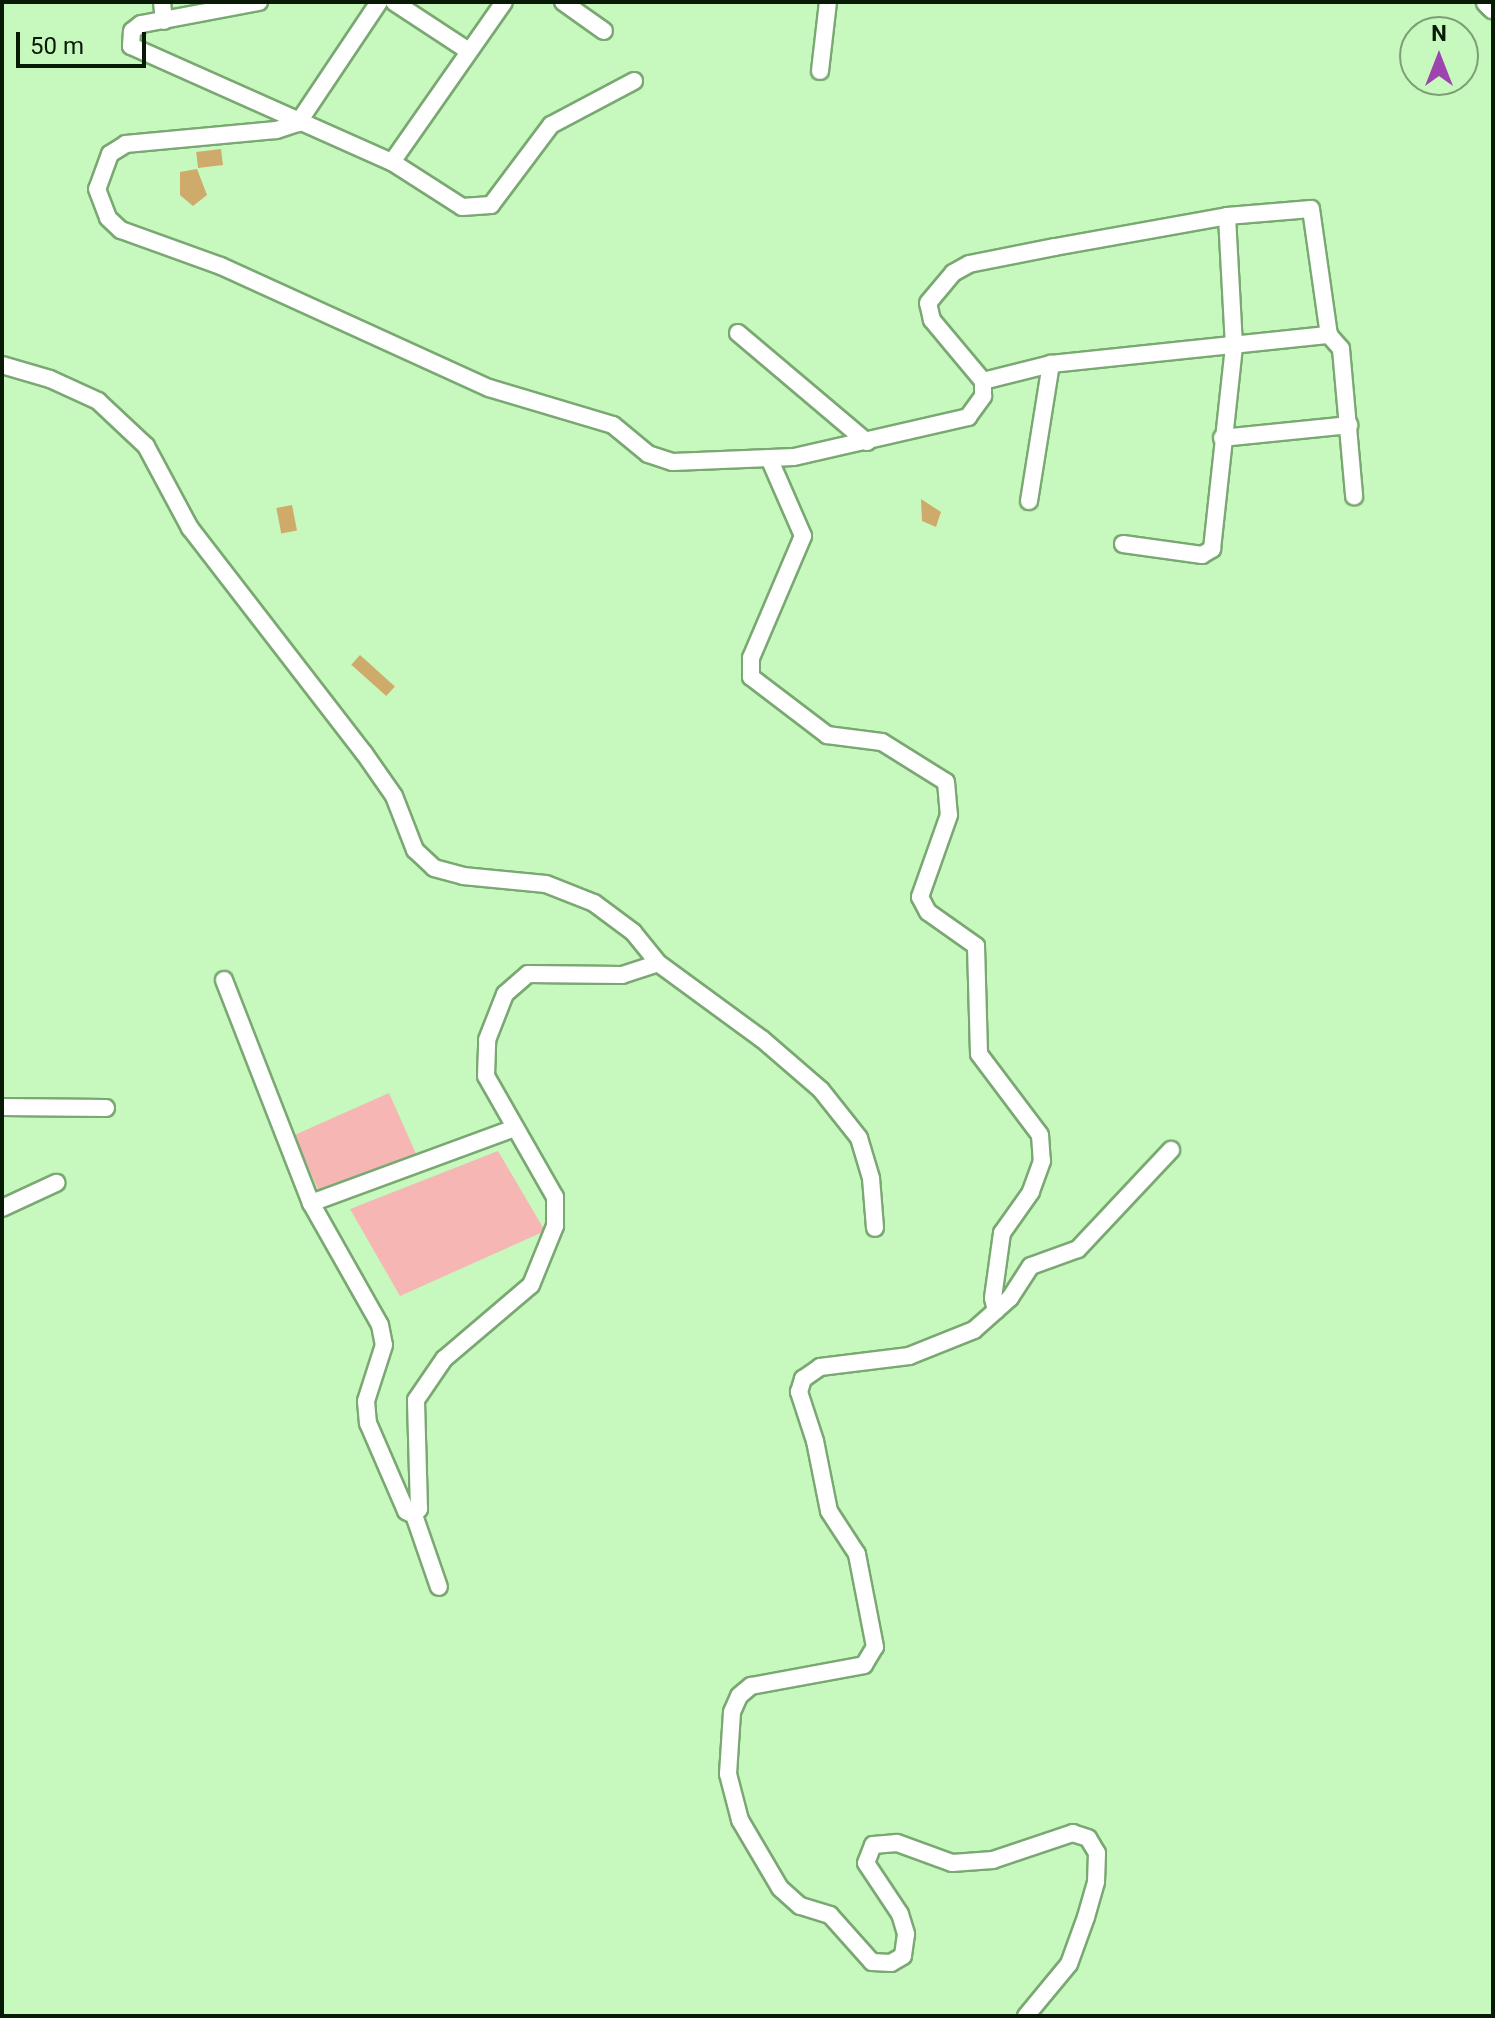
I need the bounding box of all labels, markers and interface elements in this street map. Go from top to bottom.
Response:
scale bar [20,16,150,66]
north arrow [1399,16,1479,96]
text: N [1431,21,1447,46]
text: 50 m [30,32,84,60]

